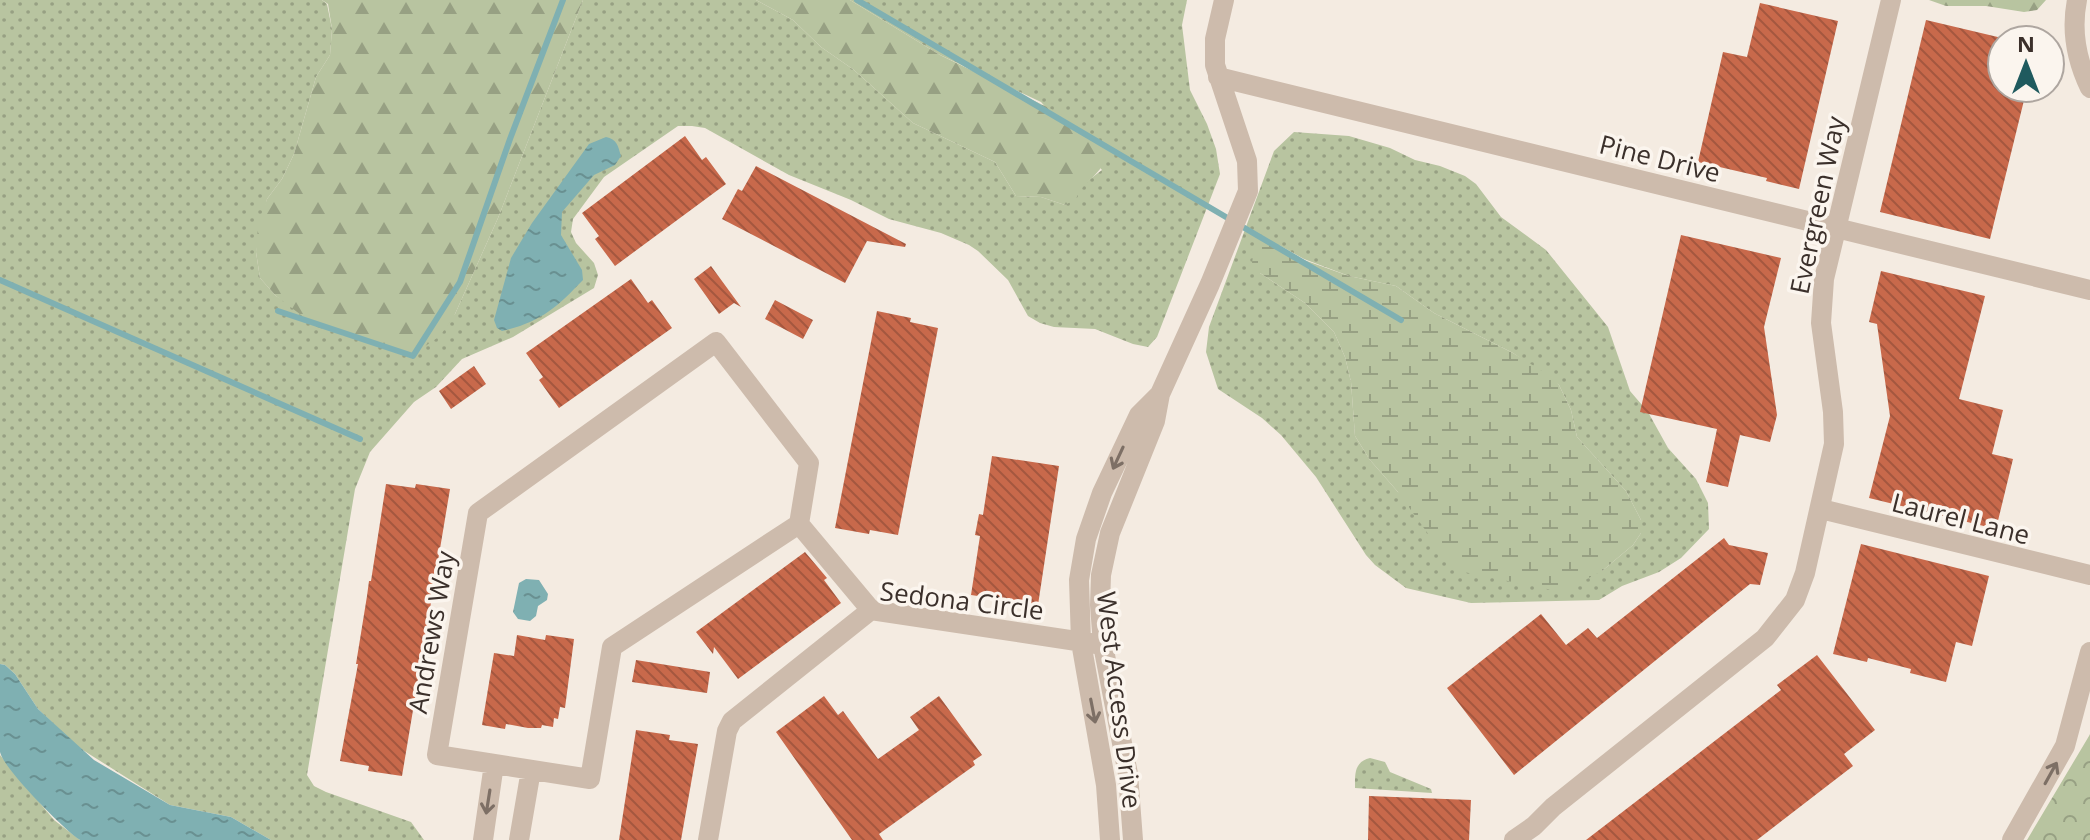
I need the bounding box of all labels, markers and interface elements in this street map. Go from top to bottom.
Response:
north arrow [1986,24,2066,104]
text: N [2017,28,2035,58]
street label: Evergreen Way [1781,112,1854,297]
street label: Pine Drive [1596,126,1724,190]
one-way arrow [1110,446,1125,470]
street label: Laurel Lane [1888,483,2034,553]
street label: Andrews Way [399,547,463,716]
street label: Sedona Circle [878,572,1046,628]
street label: West Access Drive [1089,590,1151,810]
one-way arrow [1086,697,1101,723]
one-way arrow [2044,761,2059,785]
one-way arrow [480,789,495,814]

